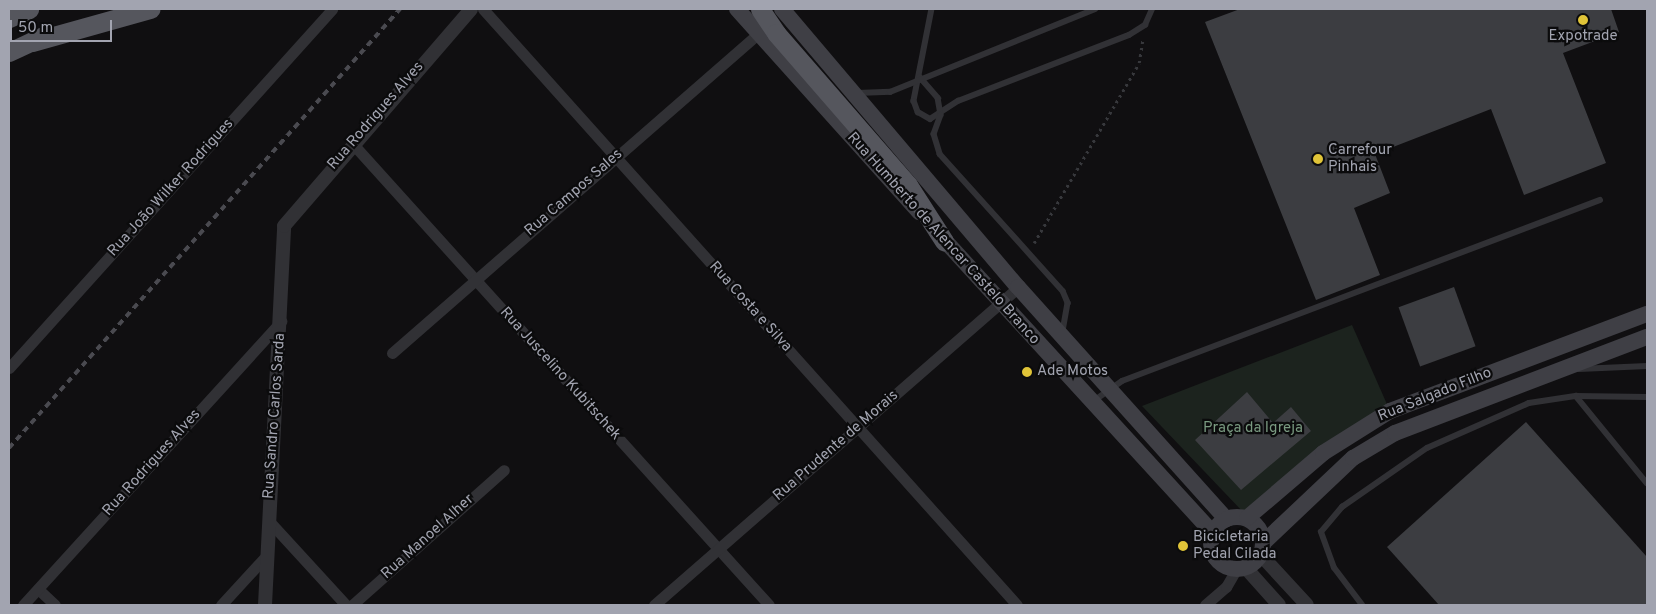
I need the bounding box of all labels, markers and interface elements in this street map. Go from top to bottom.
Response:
scale bar [12,10,115,42]
marker: Expotrade [1577,14,1589,26]
text: 50 m [18,19,53,38]
place label: Expotrade [1549,28,1617,46]
street label: Rua Rodrigues Alves [324,58,428,174]
street label: Rua João Wilker Rodrigues [104,115,238,261]
street label: Rua Humberto de Alencar Castelo Branco [843,129,1043,349]
place label: Carrefour Pinhais [1328,141,1392,176]
street label: Rua Campos Sales [521,146,627,240]
marker: Carrefour Pinhais [1312,153,1324,165]
street label: Rua Costa e Silva [705,258,795,356]
street label: Rua Juscelino Kubitschek [496,304,624,444]
street label: Rua Sandro Carlos Sarda [260,332,290,500]
place label: Ade Motos [1037,363,1108,381]
street label: Rua Salgado Filho [1376,364,1494,426]
marker: Ade Motos [1021,366,1033,378]
street label: Rua Prudente de Morais [770,387,902,505]
street label: Rua Rodrigues Alves [99,406,205,520]
park label: Praça da Igreja [1203,420,1303,438]
street label: Rua Manoel Alher [378,490,478,584]
place label: Bicicletaria Pedal Cilada [1193,528,1276,563]
marker: Bicicletaria Pedal Cilada [1177,540,1189,552]

